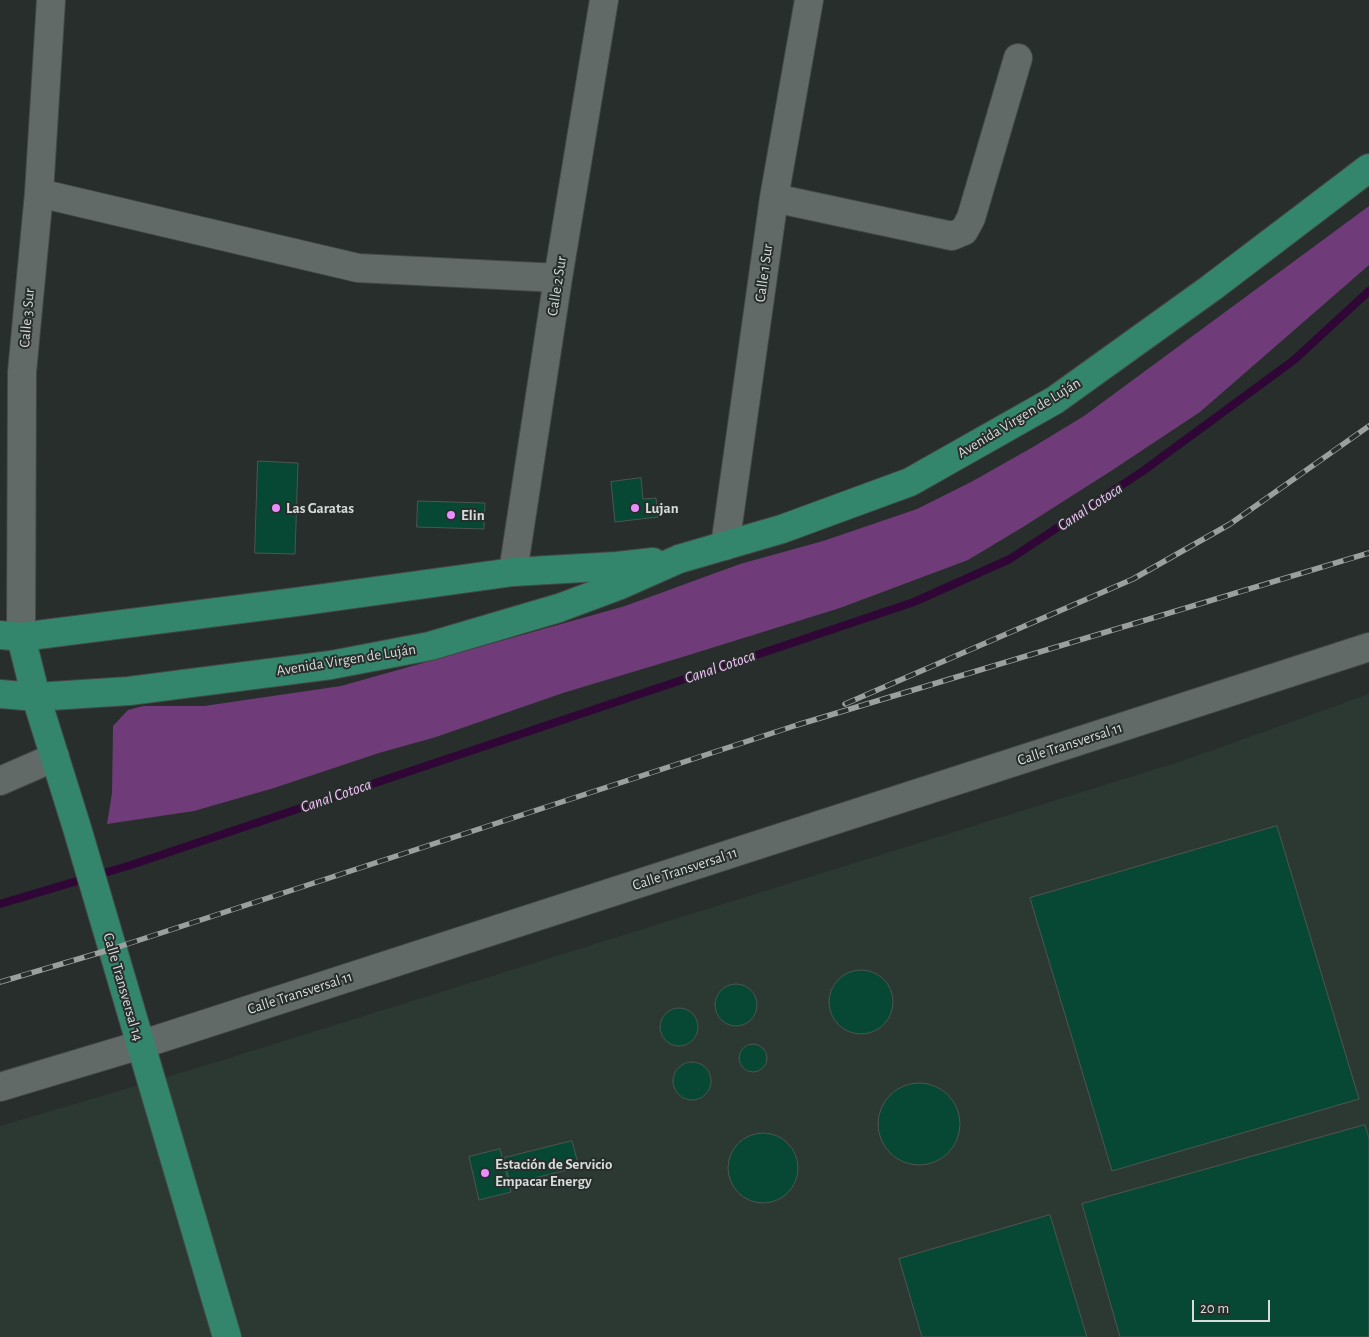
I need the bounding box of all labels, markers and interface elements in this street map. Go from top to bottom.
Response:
street label: Calle 1 Sur [751,243,777,303]
street label: Calle 2 Sur [543,255,571,317]
street label: Calle 3 Sur [15,288,39,348]
street label: Avenida Virgen de Luján [954,374,1084,462]
water label: Canal Cotoca [1054,479,1126,535]
place label: Las Garatas [286,499,354,517]
place label: Lujan [645,499,679,517]
marker: Las Garatas [270,502,282,514]
marker: Lujan [629,502,641,514]
place label: Elin [461,506,485,524]
marker: Elin [445,509,457,521]
street label: Avenida Virgen de Luján [275,640,417,680]
water label: Canal Cotoca [682,646,758,688]
street label: Calle Transversal 11 [1015,719,1125,769]
water label: Canal Cotoca [298,775,374,817]
street label: Calle Transversal 11 [630,844,740,894]
street label: Calle Transversal 14 [99,931,147,1043]
street label: Calle Transversal 11 [245,968,355,1018]
place label: Estación de Servicio Empacar Energy [495,1155,612,1190]
marker: Estación de Servicio Empacar Energy [479,1167,491,1179]
scale bar [1194,1290,1272,1322]
text: 20 m [1200,1301,1229,1316]

